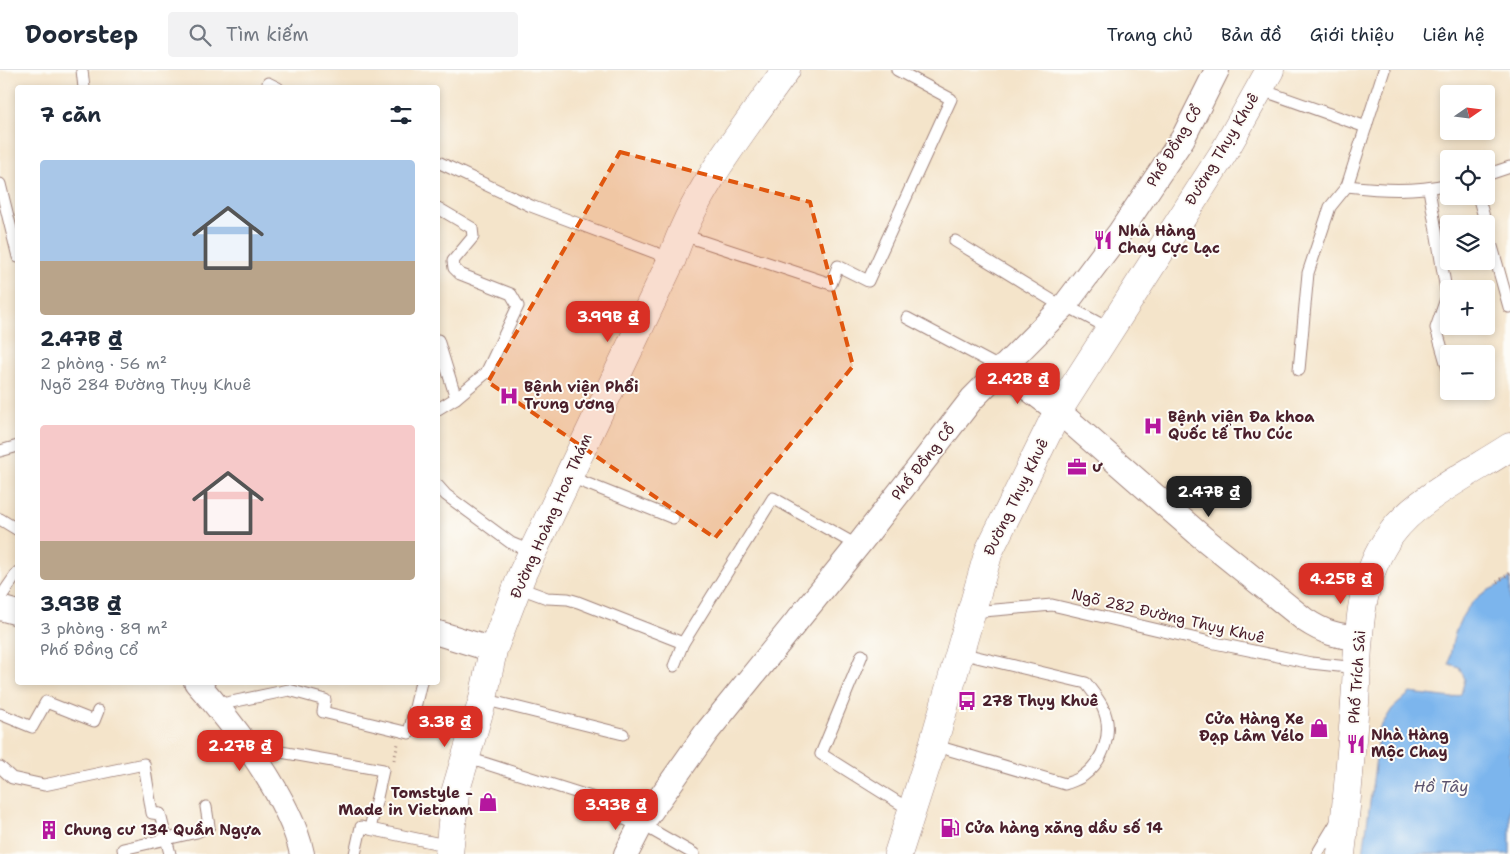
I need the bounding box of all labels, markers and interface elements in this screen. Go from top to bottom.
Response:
search box [168,12,518,57]
text: Doorstep [25,19,138,51]
icon: search [186,21,214,49]
text: Tìm kiếm [226,22,309,47]
text: Trang chủ [1107,23,1193,47]
text: Bản đồ [1221,23,1282,47]
text: Giới thiệu [1310,23,1394,47]
text: Liên hệ [1422,23,1485,47]
north arrow [1440,85,1495,140]
map controls [1440,85,1495,400]
street label: Đường Thụy Khuê [1180,89,1264,209]
text: 7 căn [40,101,101,129]
icon: filters [387,101,415,129]
street label: Phố Đồng Cổ [1142,101,1206,191]
button: locate [1440,150,1495,205]
icon: home [183,193,273,283]
button: layers [1440,215,1495,270]
place label: Nhà Hàng Chay Cực Lạc [1118,221,1220,258]
restaurant icon: Nhà Hàng Chay Cực Lạc [1092,229,1114,251]
button: + [1440,280,1495,335]
pin: 3.99B ₫ [562,300,654,343]
text: 3.99B ₫ [577,306,639,327]
text: 2.47B ₫ [40,325,123,353]
button: − [1440,345,1495,400]
text: 2 phòng · 56 m² [40,353,167,374]
pin: 2.42B ₫ [972,362,1064,405]
text: 2.42B ₫ [987,368,1049,389]
text: Ngõ 284 Đường Thụy Khuê [40,374,251,395]
place label: Bệnh viện Phổi Trung ương [524,377,639,414]
hospital icon: Bệnh viện Phổi Trung ương [498,385,520,407]
place label: Bệnh viện Đa khoa Quốc tế Thu Cúc [1168,407,1315,444]
hospital icon: Bệnh viện Đa khoa Quốc tế Thu Cúc [1142,415,1164,437]
street label: Phố Đồng Cổ [887,420,959,504]
street label: Đường Hoàng Hoa Thám [505,430,597,602]
street label: Đường Thụy Khuê [979,435,1053,559]
office icon: ư [1066,456,1088,478]
place label: ư [1092,457,1103,477]
icon: home [183,458,273,548]
pin: 2.47B ₫ [1163,476,1255,518]
text: 2.47B ₫ [1177,481,1241,502]
pin: 4.25B ₫ [1295,562,1387,605]
text: 4.25B ₫ [1310,568,1372,589]
street label: Ngõ 282 Đường Thụy Khuê [1069,584,1267,648]
text: 3.93B ₫ [40,590,122,618]
text: 3 phòng · 89 m² [40,618,168,639]
street label: Phố Trích Sài [1344,629,1370,725]
text: Phố Đồng Cổ [40,639,138,660]
bus stop icon: 278 Thụy Khuê [956,690,978,712]
place label: 278 Thụy Khuê [982,691,1099,711]
pin: 3.3B ₫ [404,706,486,748]
place label: Cửa Hàng Xe Đạp Lâm Vélo [1199,709,1304,746]
text: 3.3B ₫ [419,711,471,732]
shop icon: Cửa Hàng Xe Đạp Lâm Vélo [1308,717,1330,739]
place label: Nhà Hàng Mộc Chay [1371,725,1449,762]
pin: 2.27B ₫ [194,730,286,772]
restaurant icon: Nhà Hàng Mộc Chay [1345,733,1367,755]
text: 2.27B ₫ [208,735,272,756]
water label: Hồ Tây [1413,776,1469,797]
place label: Tomstyle - Made in Vietnam [338,783,473,820]
pin: 3.93B ₫ [570,788,662,831]
shop icon: Tomstyle - Made in Vietnam [477,791,499,813]
text: 3.93B ₫ [585,794,647,815]
fuel station icon: Cửa hàng xăng dầu số 14 [939,817,961,839]
place label: Cửa hàng xăng dầu số 14 [965,818,1163,838]
building icon: Chung cư 134 Quần Ngựa [38,819,60,841]
place label: Chung cư 134 Quần Ngựa [64,820,262,840]

